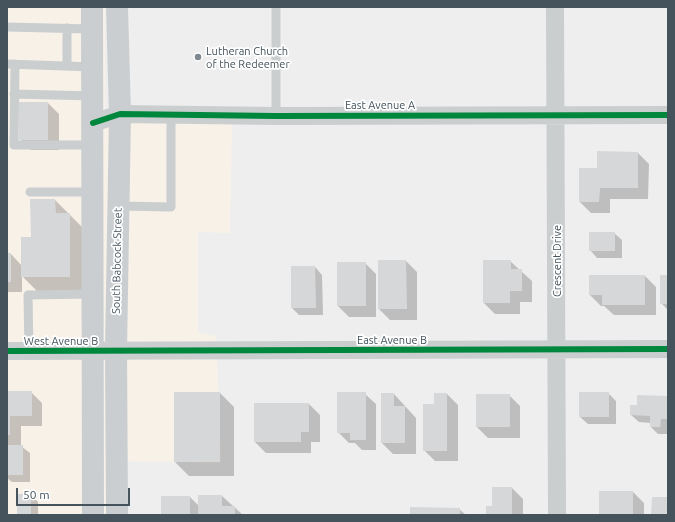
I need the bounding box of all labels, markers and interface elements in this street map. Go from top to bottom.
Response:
place label: Lutheran Church of the Redeemer [206,44,290,70]
marker: Lutheran Church of the Redeemer [193,52,203,62]
street label: East Avenue A [345,98,415,112]
street label: South Babcock Street [109,208,125,314]
street label: Crescent Drive [550,225,564,297]
street label: East Avenue B [357,333,427,347]
street label: West Avenue B [24,334,98,348]
scale bar [18,480,132,506]
text: 50 m [23,488,50,501]

